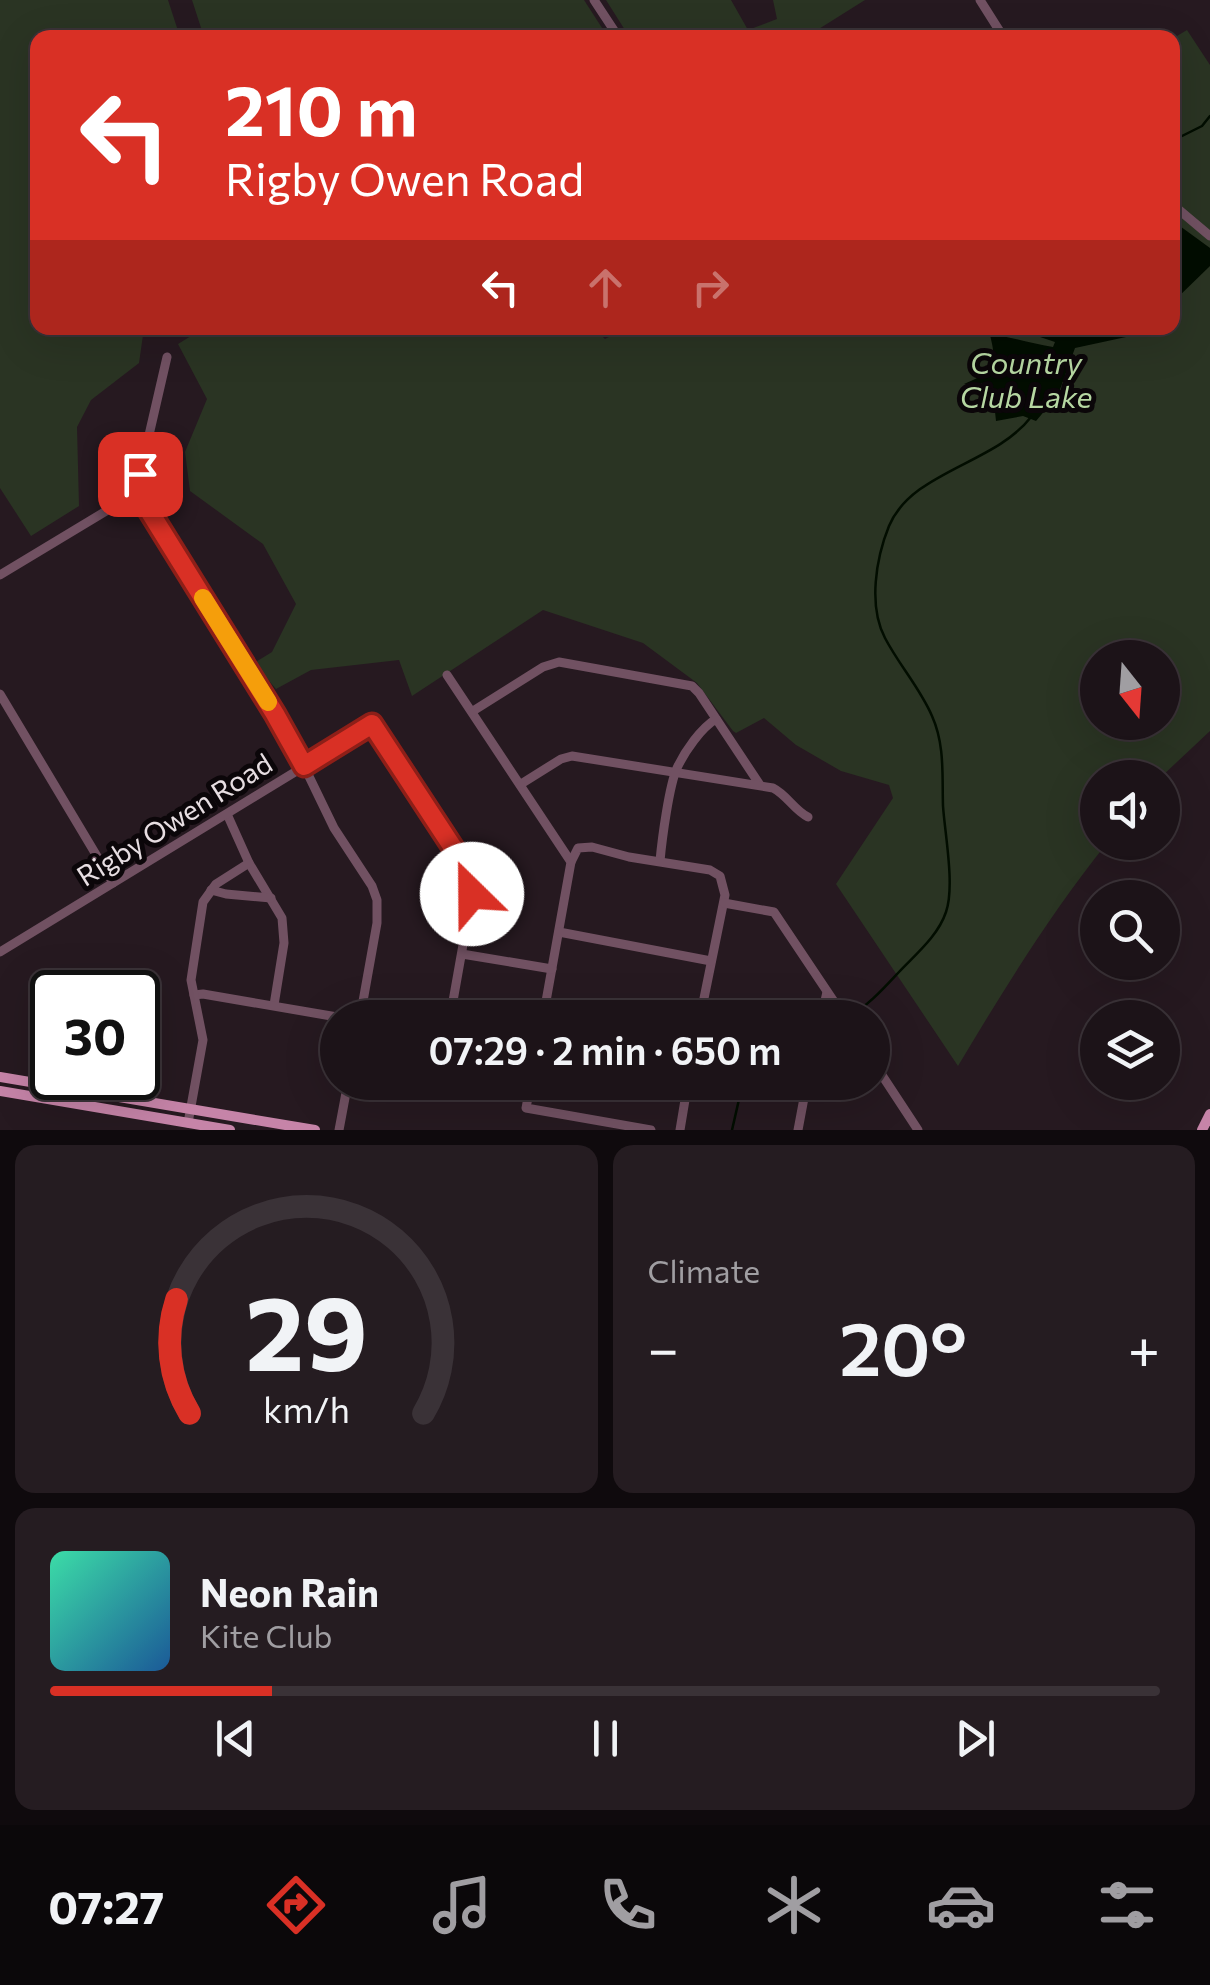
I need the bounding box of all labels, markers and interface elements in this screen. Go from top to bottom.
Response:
text: 210 m [225,65,417,150]
icon: left [60,70,190,200]
text: Rigby Owen Road [225,150,584,205]
icon: left [473,260,528,315]
icon: ahead [578,260,633,315]
icon: right [683,260,738,315]
water label: Country Club Lake [960,343,1093,414]
pin [98,432,183,517]
icon: arrive [113,447,168,502]
north arrow [1080,640,1180,740]
map controls [1080,640,1180,1100]
street label: Rigby Owen Road [70,745,278,893]
button: sound [1080,760,1180,860]
position arrow [420,842,524,946]
button: search [1080,880,1180,980]
speed limit sign: 30 [30,970,160,1100]
button: layers [1080,1000,1180,1100]
text: 07:29 · 2 min · 650 m [428,1026,782,1073]
text: Climate [648,1250,760,1290]
text: 29 [245,1265,368,1392]
text: 20° [839,1300,967,1391]
text: − [648,1313,679,1380]
text: + [1128,1313,1160,1380]
text: km/h [263,1387,350,1430]
text: Neon Rain [200,1568,379,1615]
text: Kite Club [200,1615,332,1655]
icon: previous [208,1711,263,1766]
icon: pause [578,1711,633,1766]
icon: next [948,1711,1003,1766]
icon: directions [261,1870,331,1940]
icon: music [427,1870,497,1940]
icon: phone [593,1870,663,1940]
icon: climate [759,1870,829,1940]
icon: car [926,1870,996,1940]
icon: filters [1092,1870,1162,1940]
text: 07:27 [48,1878,164,1933]

